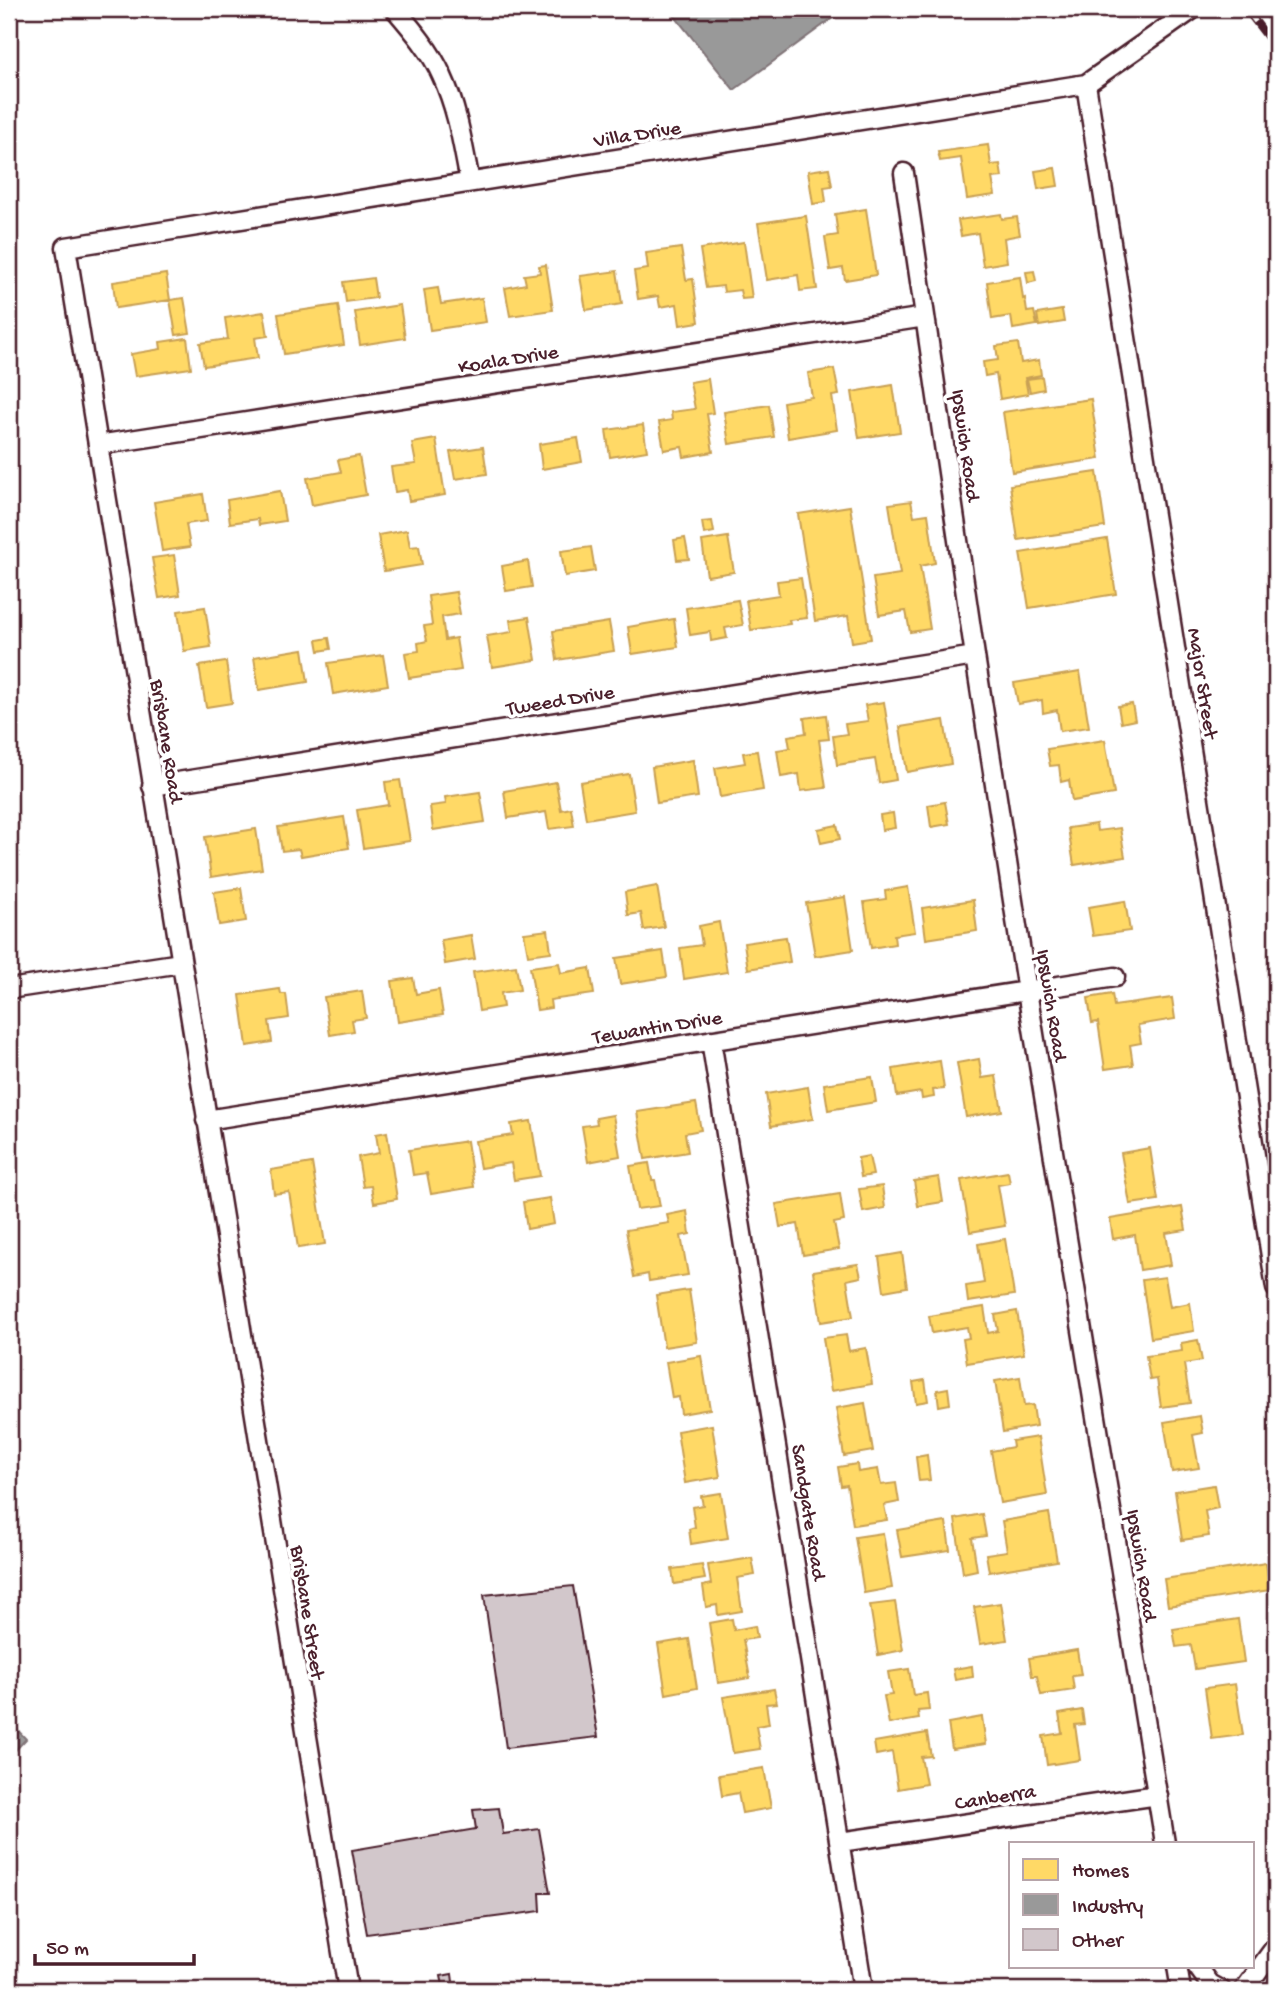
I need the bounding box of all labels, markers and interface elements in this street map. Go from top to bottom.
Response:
street label: Villa Drive [591,117,684,156]
street label: Koala Drive [457,341,562,382]
street label: Ipswich Road [943,388,984,505]
street label: Major Street [1179,626,1222,743]
street label: Brisbane Road [142,677,187,807]
street label: Tweed Drive [504,681,618,723]
street label: Ipswich Road [1028,948,1071,1065]
street label: Tewantin Drive [590,1007,725,1052]
street label: Sandgate Road [783,1443,830,1584]
street label: Ipswich Road [1118,1508,1161,1625]
street label: Brisbane Street [282,1543,329,1684]
street label: Canberra [953,1781,1039,1818]
legend [1009,1842,1254,1968]
text: Homes [1072,1860,1130,1885]
text: Industry [1072,1896,1143,1921]
scale bar [35,1922,194,1966]
text: Other [1072,1930,1124,1955]
text: 50 m [46,1938,89,1963]

